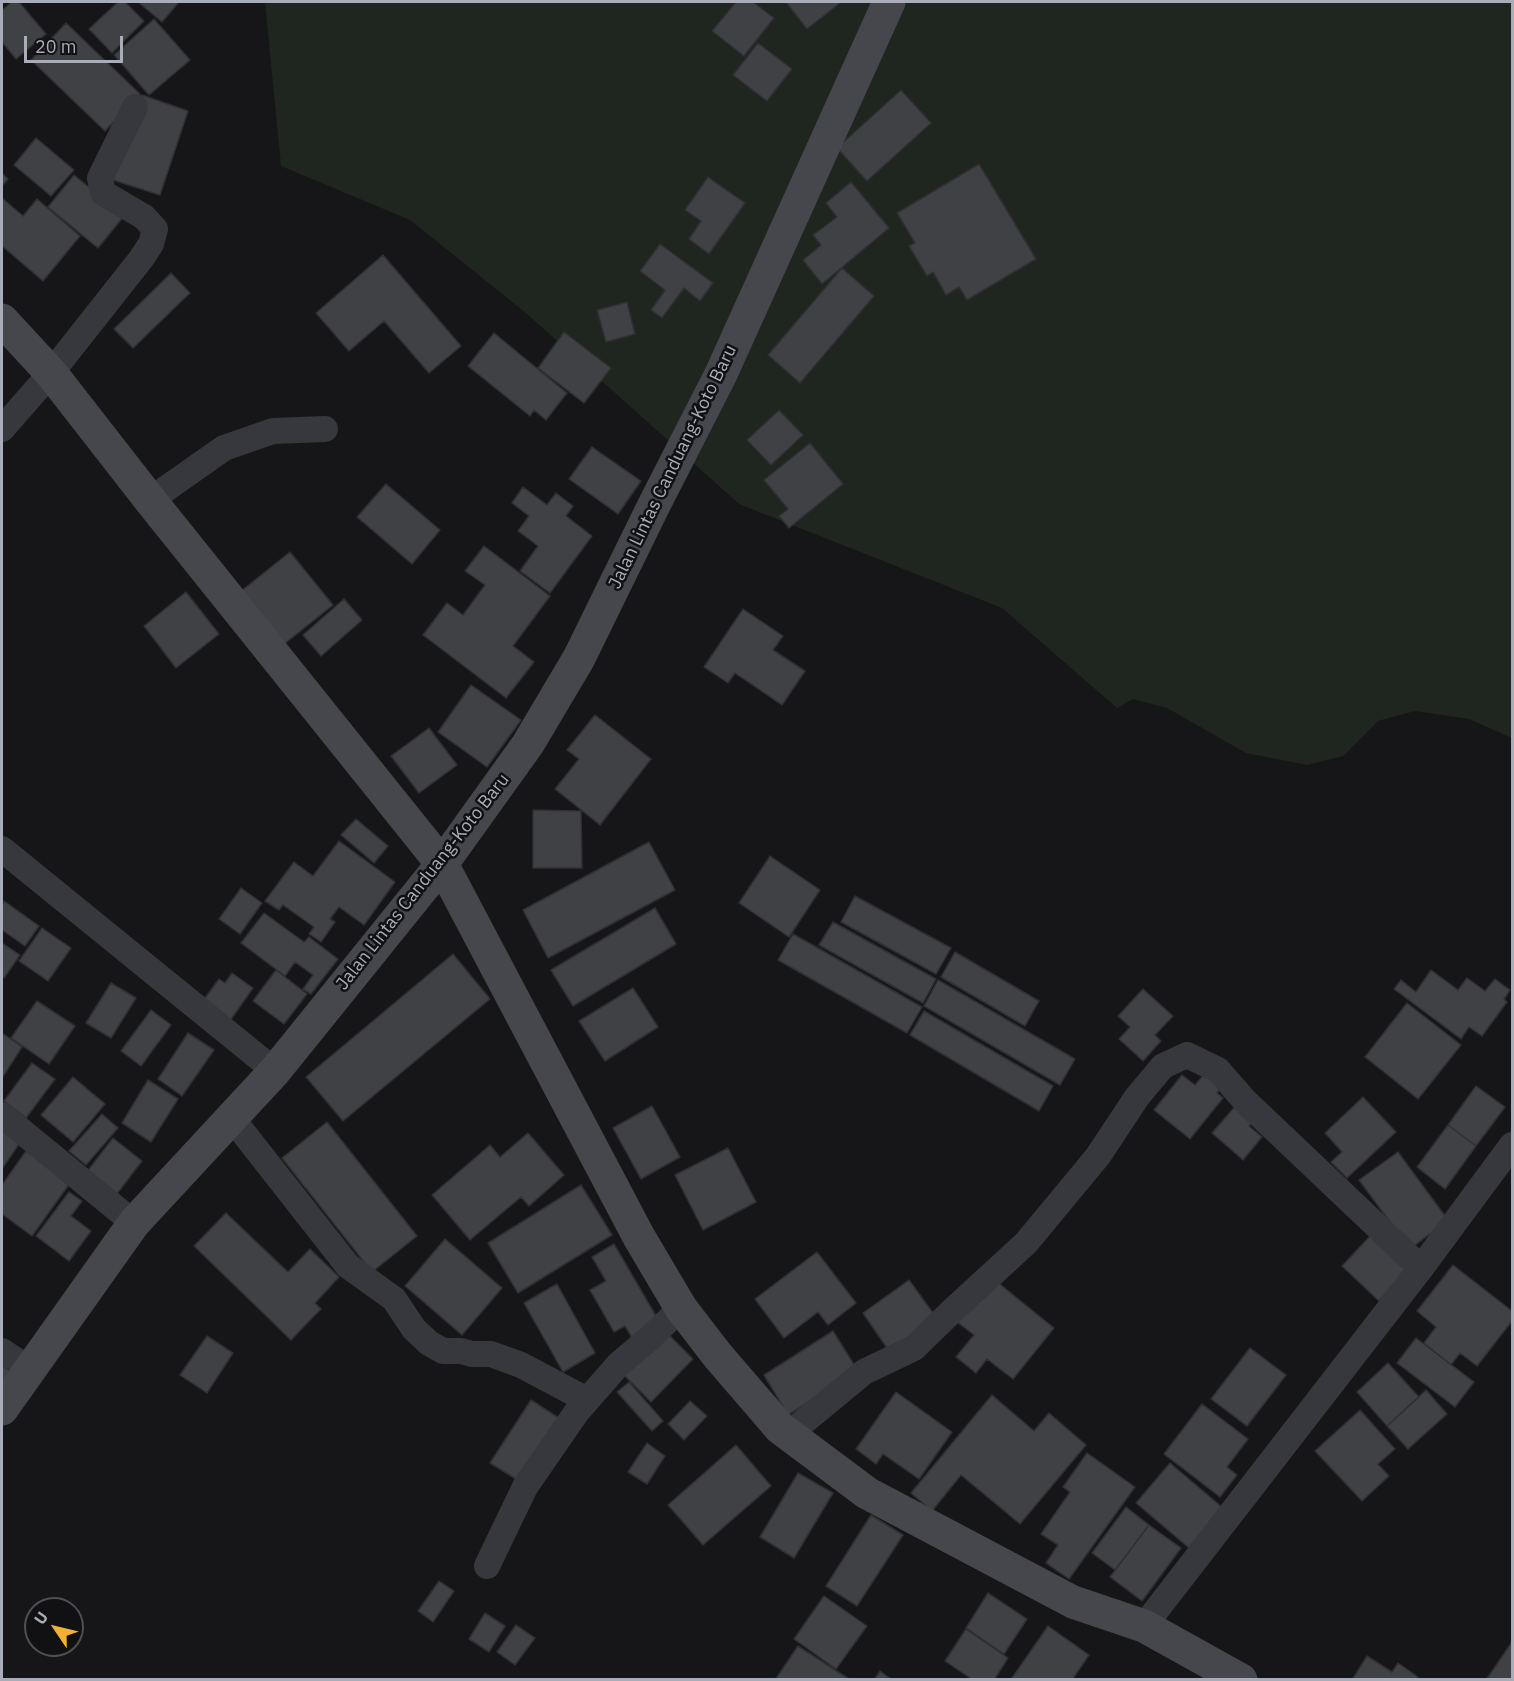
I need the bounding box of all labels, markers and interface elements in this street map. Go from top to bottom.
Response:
scale bar [27,24,126,62]
text: 20 m [35,35,77,58]
street label: Jalan Lintas Canduang-Koto Baru [604,342,742,592]
street label: Jalan Lintas Canduang-Koto Baru [332,770,514,994]
north arrow [24,1597,84,1657]
text: U [30,1608,52,1628]

